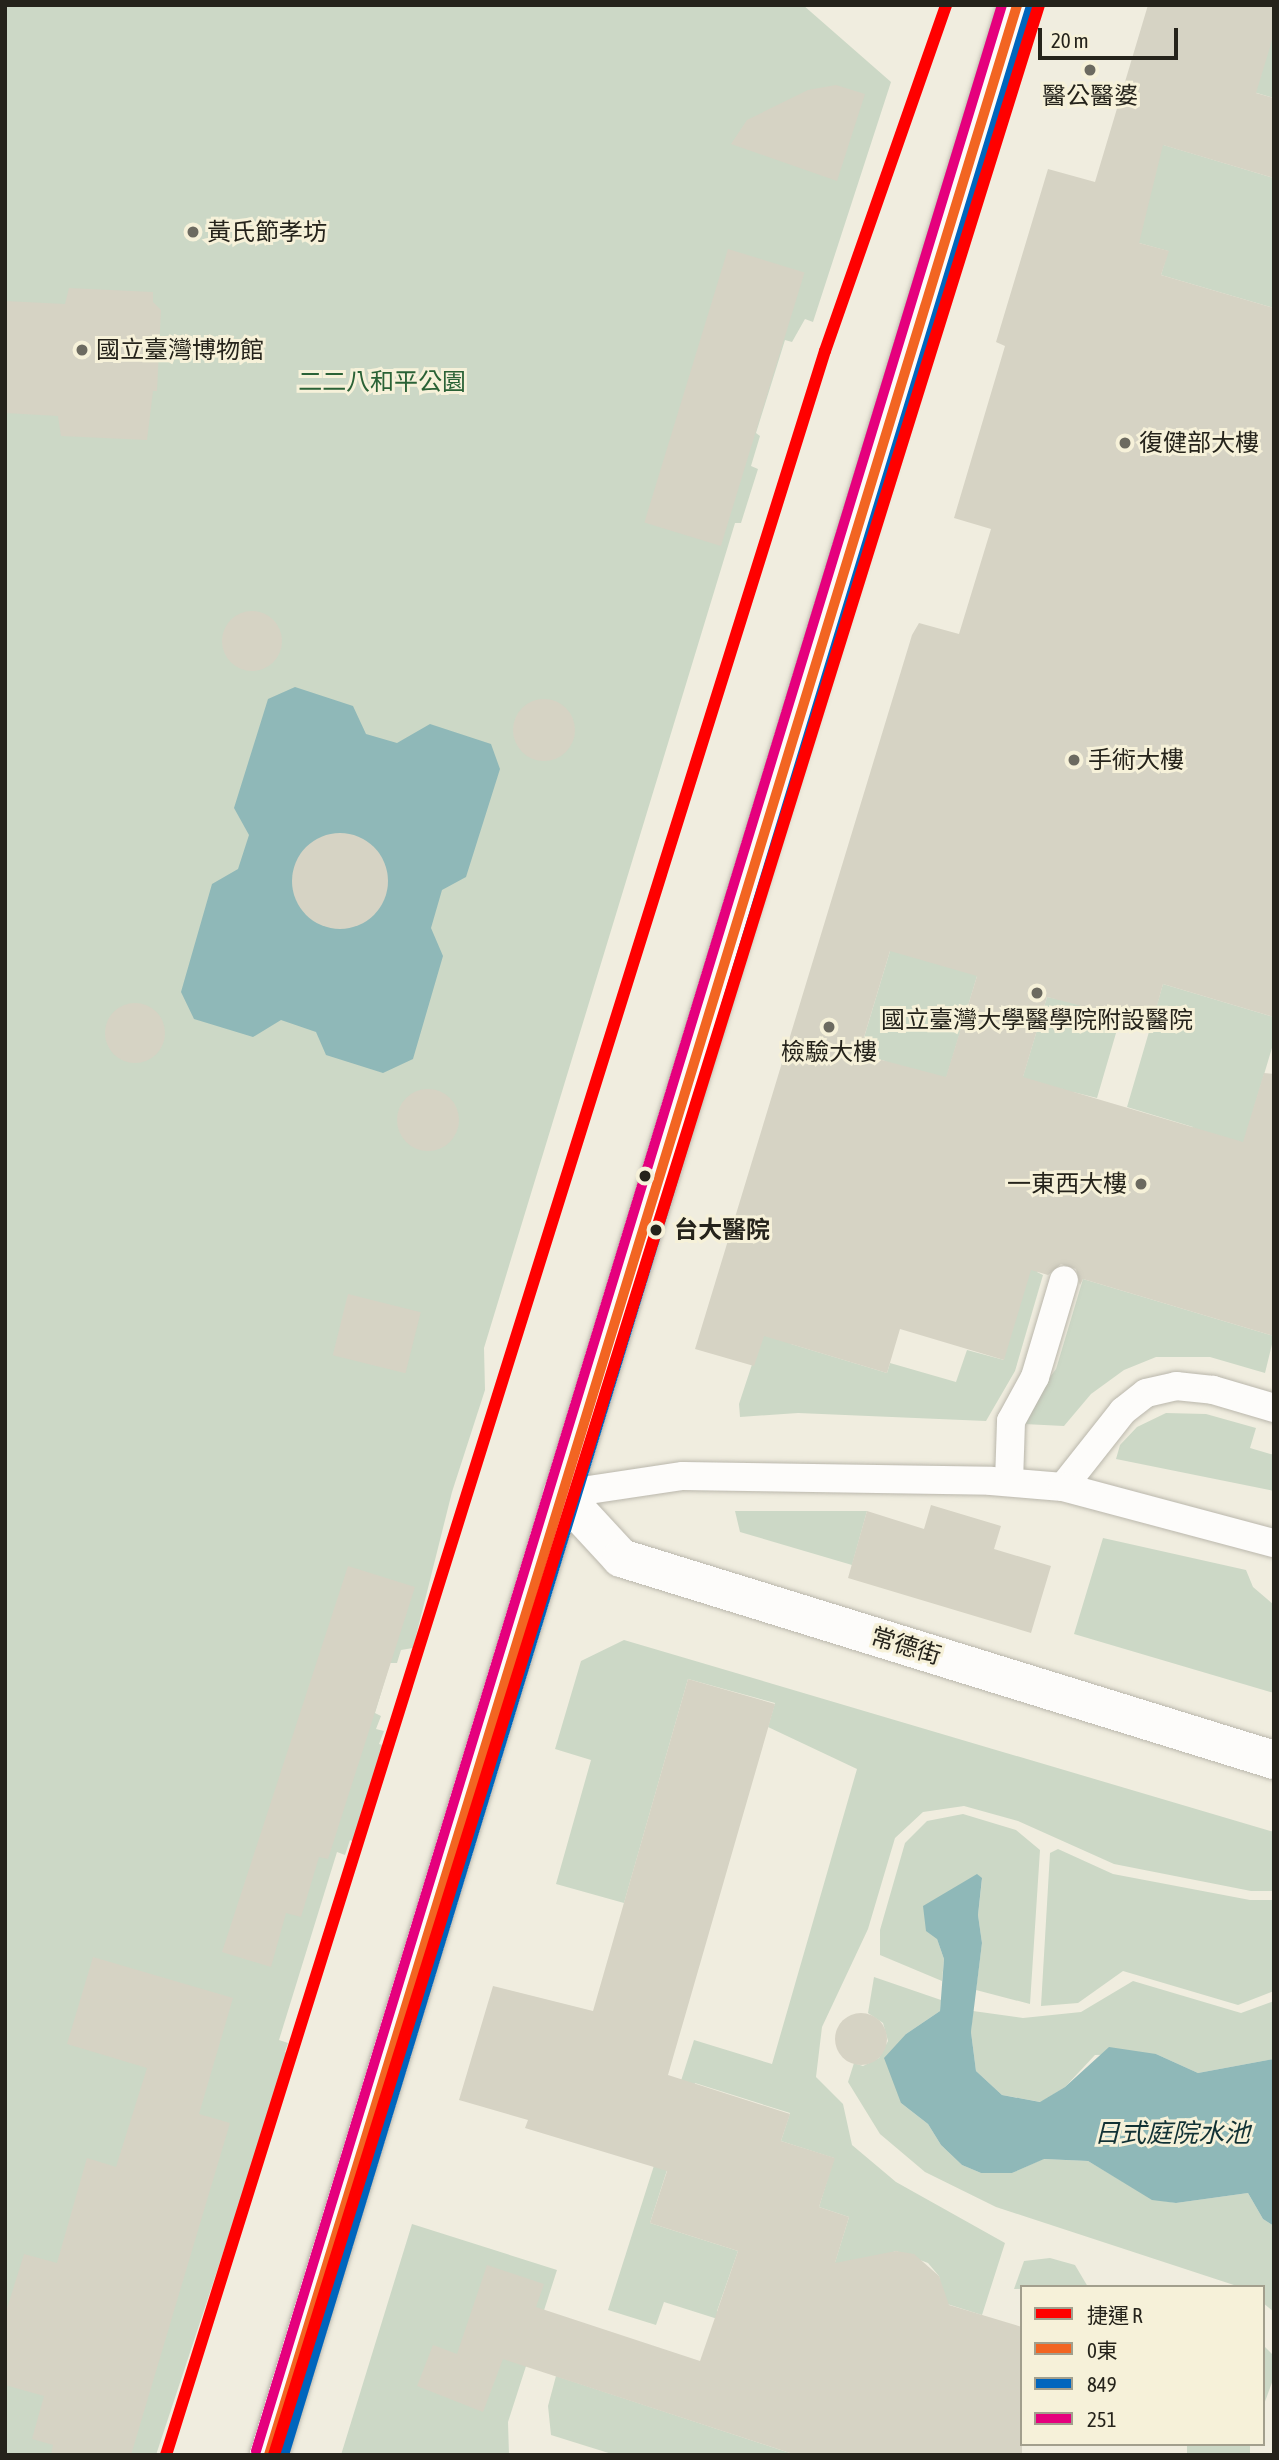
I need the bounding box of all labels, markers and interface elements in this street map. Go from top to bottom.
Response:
scale bar [1041,14,1181,58]
text: 20 m [1051,28,1089,52]
marker: 醫公醫婆 [1082,62,1098,78]
place label: 醫公醫婆 [1042,82,1138,110]
place label: 黃氏節孝坊 [207,218,327,246]
marker: 黃氏節孝坊 [185,224,201,240]
place label: 國立臺灣博物館 [96,336,264,364]
marker: 國立臺灣博物館 [74,342,90,358]
park label: 二二八和平公園 [298,368,466,396]
place label: 復健部大樓 [1139,429,1259,457]
marker: 復健部大樓 [1117,435,1133,451]
place label: 手術大樓 [1088,746,1184,774]
marker: 手術大樓 [1066,752,1082,768]
marker: 國立臺灣大學醫學院附設醫院 [1027,983,1047,1003]
place label: 國立臺灣大學醫學院附設醫院 [881,1006,1193,1034]
marker: 檢驗大樓 [821,1019,837,1035]
place label: 檢驗大樓 [781,1038,877,1066]
unlabelled marker [638,1169,652,1183]
place label: 一東西大樓 [1007,1170,1127,1198]
marker: 一東西大樓 [1133,1176,1149,1192]
place label: 台大醫院 [674,1216,770,1244]
marker: 台大醫院 [644,1218,668,1242]
street label: 常德街 [867,1622,945,1670]
water label: 日式庭院水池 [1094,2118,1250,2150]
legend [1020,2285,1265,2446]
text: 捷運 R [1087,2303,1142,2327]
text: 0東 [1087,2338,1118,2362]
text: 849 [1087,2372,1117,2396]
text: 251 [1087,2407,1117,2431]

